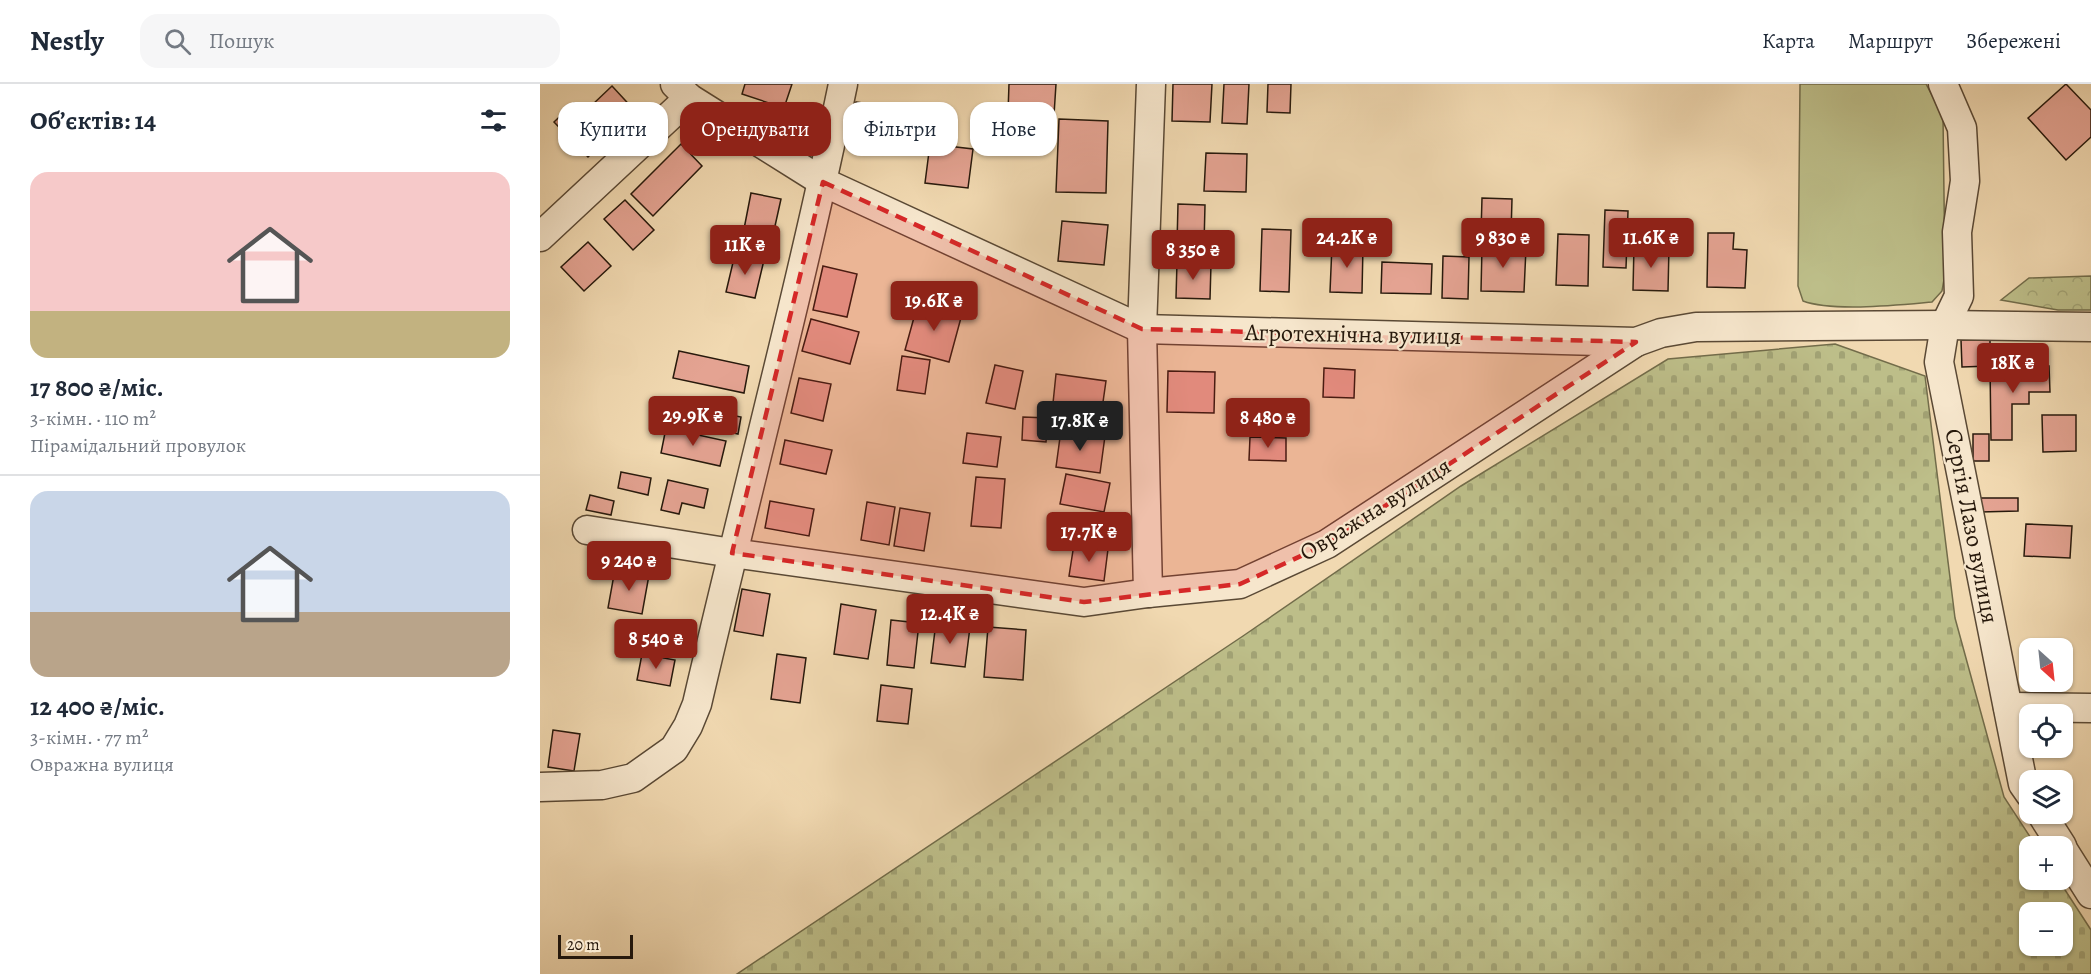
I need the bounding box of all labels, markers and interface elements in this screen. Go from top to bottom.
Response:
search box [140,14,560,68]
text: Nestly [30,22,104,60]
icon: search [161,25,194,58]
text: Пошук [209,26,275,56]
text: Карта [1762,27,1815,55]
text: Маршрут [1848,27,1933,55]
text: Збережені [1966,27,2061,55]
chip: Купити [558,102,668,156]
chip: Орендувати [680,102,831,156]
chip: Фільтри [843,102,958,156]
chip: Нове [970,102,1057,156]
text: Об’єктів: 14 [30,103,156,138]
icon: filters [477,104,510,137]
icon: home [216,211,324,319]
pin: 24.2K ₴ [1292,218,1402,269]
pin: 9 830 ₴ [1448,218,1558,269]
pin: 11.6K ₴ [1596,218,1706,269]
text: 24.2K ₴ [1316,224,1378,251]
text: 9 830 ₴ [1475,224,1531,251]
text: 11.6K ₴ [1623,224,1679,251]
pin: 11K ₴ [703,225,787,276]
pin: 8 350 ₴ [1138,230,1248,281]
text: 11K ₴ [724,231,766,258]
text: 8 350 ₴ [1166,236,1220,263]
pin: 19.6K ₴ [879,281,989,332]
text: 19.6K ₴ [905,287,963,314]
street label: Агротехнічна вулиця [1244,316,1461,352]
pin: 18K ₴ [1971,343,2055,394]
text: 18K ₴ [1991,349,2035,376]
text: 17 800 ₴/міс. [30,370,164,405]
pin: 29.9K ₴ [638,396,748,447]
pin: 8 480 ₴ [1213,398,1323,449]
pin: 17.8K ₴ [1025,401,1135,452]
text: 29.9K ₴ [662,402,724,429]
text: 8 480 ₴ [1240,404,1296,431]
text: 3-кімн. · 110 m² [30,405,156,432]
text: 17.8K ₴ [1051,407,1109,434]
street label: Сергія Лазо вулиця [1937,426,2007,626]
text: Пірамідальний провулок [30,432,246,459]
street label: Овражна вулиця [1293,450,1457,568]
pin: 17.7K ₴ [1034,512,1144,563]
text: 17.7K ₴ [1060,518,1118,545]
icon: home [216,530,324,638]
pin: 9 240 ₴ [574,541,684,592]
text: 9 240 ₴ [601,547,657,574]
pin: 12.4K ₴ [895,594,1005,645]
text: 12.4K ₴ [920,600,980,627]
pin: 8 540 ₴ [601,619,711,670]
text: 8 540 ₴ [628,625,684,652]
north arrow [2019,638,2073,692]
map controls [2019,638,2073,956]
text: 12 400 ₴/міс. [30,689,165,724]
button: locate [2019,704,2073,758]
text: 3-кімн. · 77 m² [30,724,149,751]
text: Овражна вулиця [30,751,174,778]
button: layers [2019,770,2073,824]
button: + [2019,836,2073,890]
button: − [2019,902,2073,956]
scale bar [558,932,633,960]
text: 20 m [567,934,600,956]

